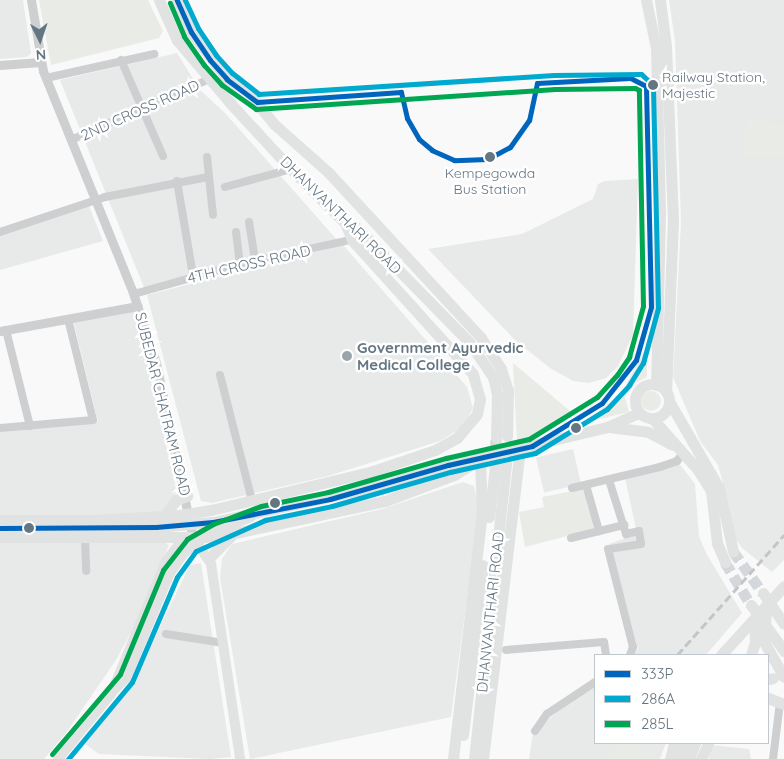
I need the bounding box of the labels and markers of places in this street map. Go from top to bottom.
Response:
place label: Railway Station, Majestic [662,69,765,102]
marker: Railway Station, Majestic [648,80,658,90]
marker: Kempegowda Bus Station [485,152,495,162]
place label: Kempegowda Bus Station [445,165,535,198]
place label: Government Ayurvedic Medical College [357,338,523,373]
marker: Government Ayurvedic Medical College [341,350,353,362]
unlabelled marker [571,423,581,433]
unlabelled marker [270,498,280,508]
unlabelled marker [24,523,34,533]

